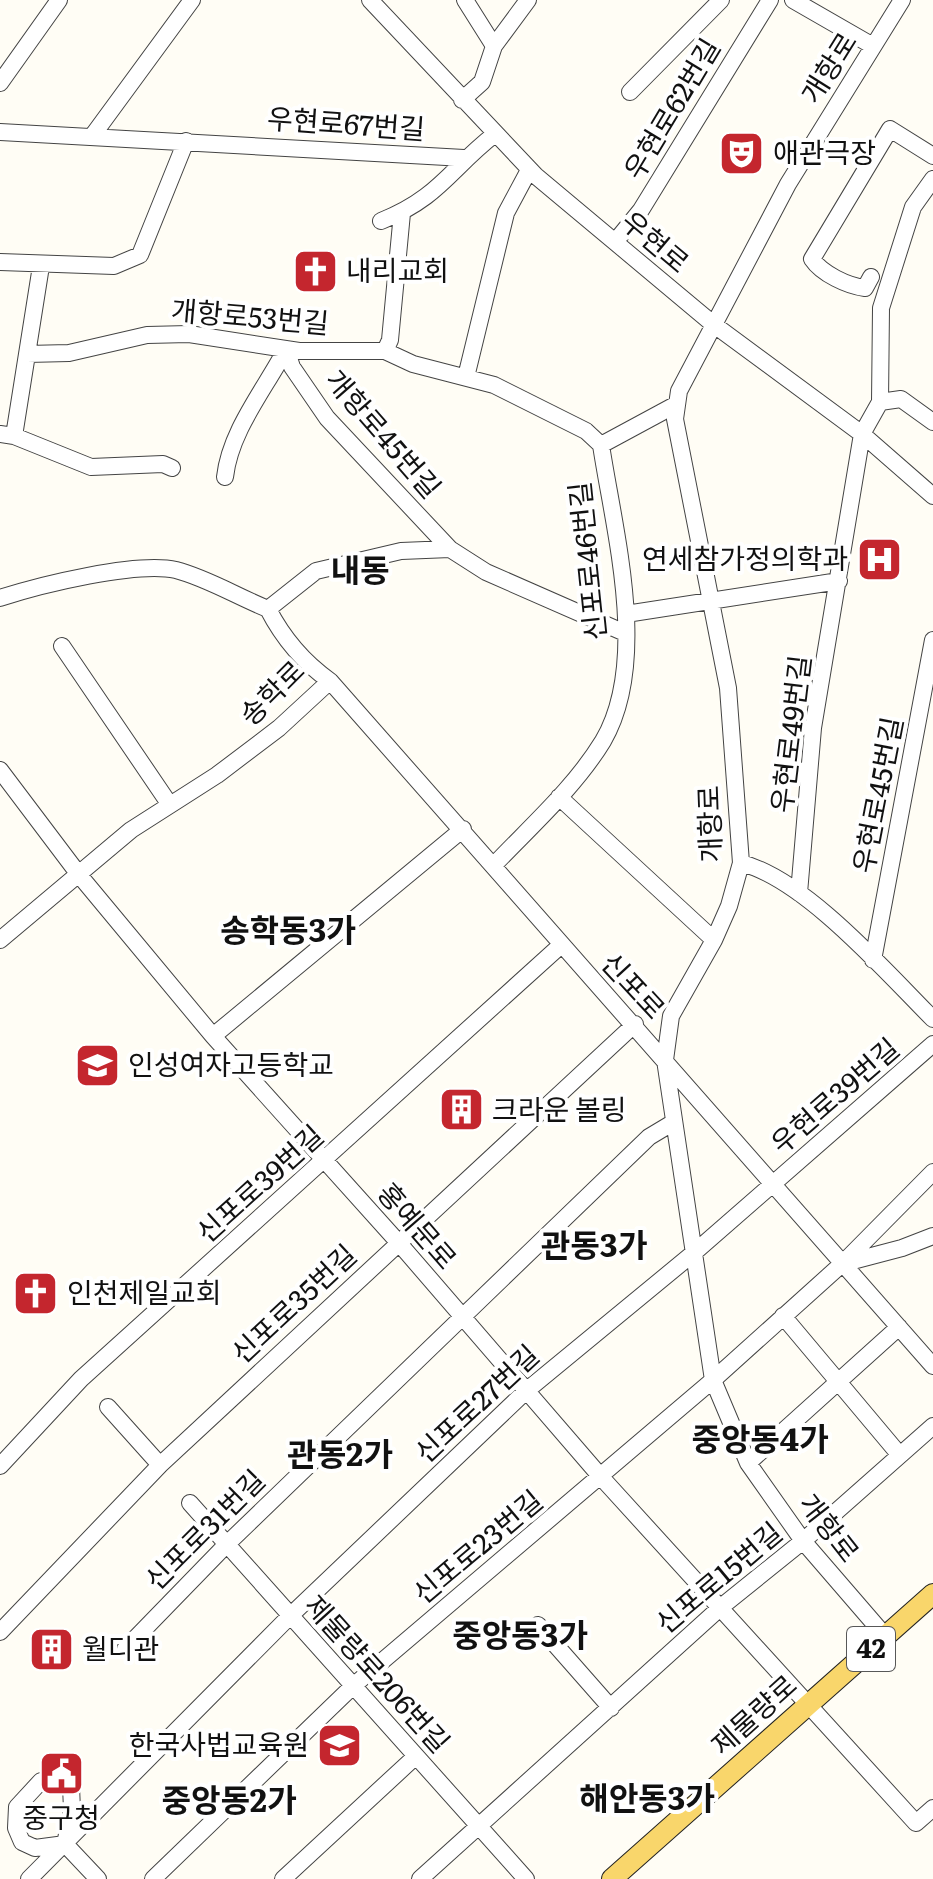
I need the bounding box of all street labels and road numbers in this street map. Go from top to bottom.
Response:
street label: 개항로 [789,23,866,111]
street label: 우현로62번길 [612,29,729,187]
street label: 우현로67번길 [266,96,426,148]
street label: 우현로 [613,200,699,281]
street label: 개항로53번길 [170,287,331,343]
street label: 개항로45번길 [317,359,452,506]
street label: 신포로46번길 [557,480,615,643]
street label: 송학로 [228,649,313,734]
street label: 우현로49번길 [758,652,820,815]
street label: 우현로45번길 [840,713,912,876]
street label: 개항로 [686,785,730,863]
street label: 신포로 [593,942,676,1027]
street label: 우현로39번길 [760,1027,907,1162]
street label: 신포로39번길 [186,1114,332,1251]
street label: 홍예문로 [369,1172,468,1277]
street label: 신포로35번길 [221,1233,365,1372]
street label: 신포로27번길 [404,1334,547,1471]
street label: 신포로31번길 [134,1459,273,1598]
street label: 신포로23번길 [403,1479,551,1612]
street label: 개항로 [790,1483,871,1570]
street label: 신포로15번길 [645,1511,790,1642]
street label: 제물량로206번길 [296,1584,461,1761]
road number: 42 [847,1627,895,1671]
street label: 제물량로 [700,1663,805,1764]

